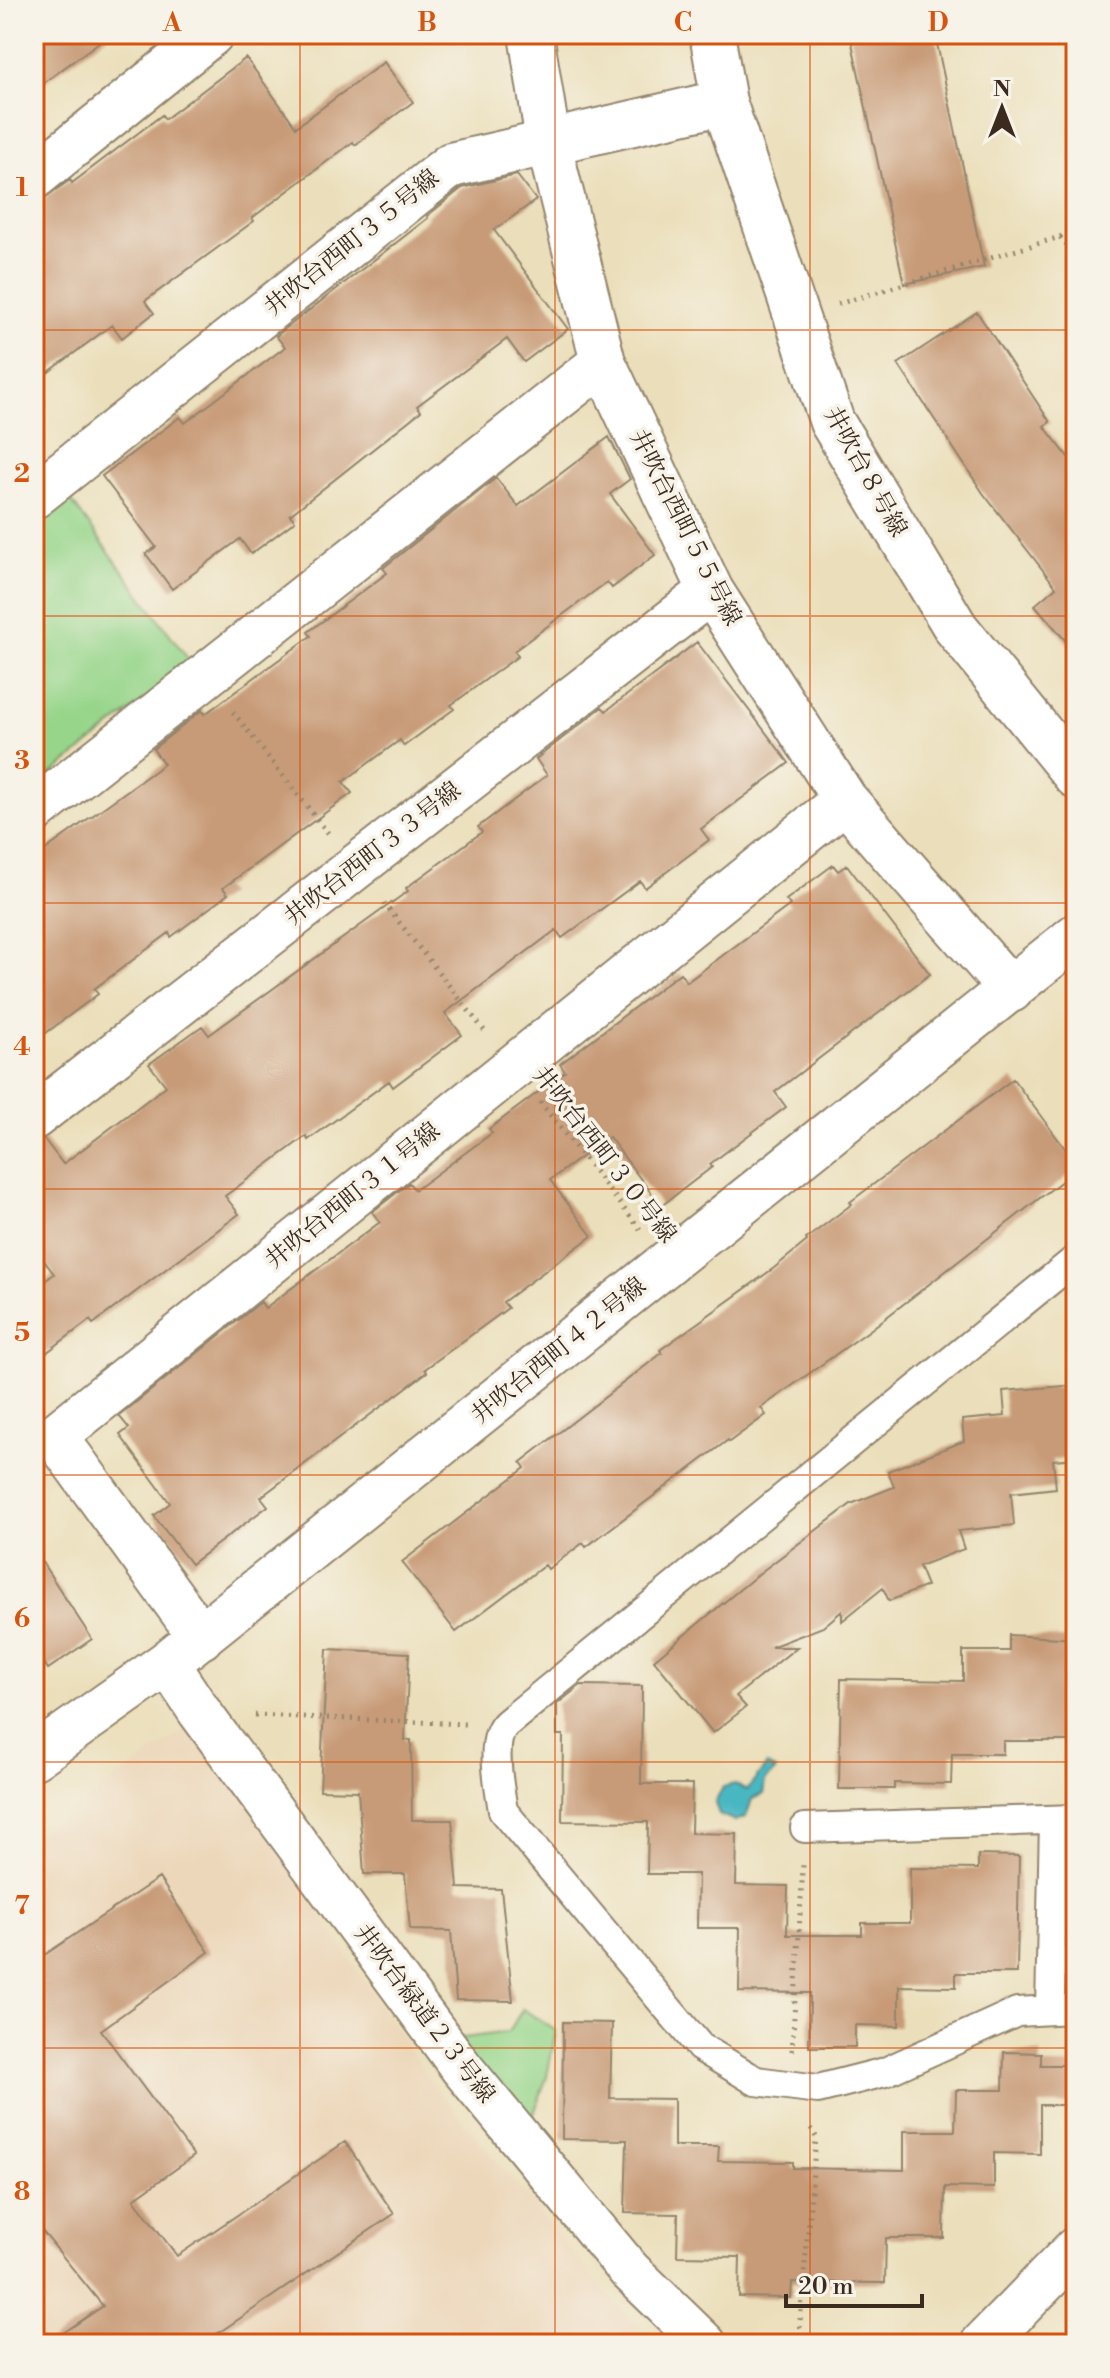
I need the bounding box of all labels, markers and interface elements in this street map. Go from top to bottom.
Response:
text: A [162,7,182,39]
text: B [417,7,437,39]
text: C [674,7,692,39]
text: D [928,7,948,39]
north arrow [962,68,1042,148]
text: N [993,76,1011,103]
street label: 井吹台西町３５号線 [259,163,445,323]
text: 1 [16,172,29,204]
street label: 井吹台８号線 [817,402,913,542]
street label: 井吹台西町５５号線 [623,425,747,631]
text: 2 [14,458,30,490]
text: 3 [14,745,30,777]
street label: 井吹台西町３３号線 [279,776,467,932]
text: 4 [13,1031,31,1063]
street label: 井吹台西町３０号線 [526,1061,682,1249]
street label: 井吹台西町３１号線 [260,1116,446,1276]
street label: 井吹台西町４２号線 [466,1271,652,1431]
text: 5 [14,1317,30,1349]
text: 6 [14,1603,30,1635]
text: 7 [14,1890,30,1922]
street label: 井吹台緑道２３号線 [347,1919,501,2109]
text: 8 [14,2176,30,2208]
scale bar [786,2258,922,2308]
text: 20 m [798,2272,854,2302]

